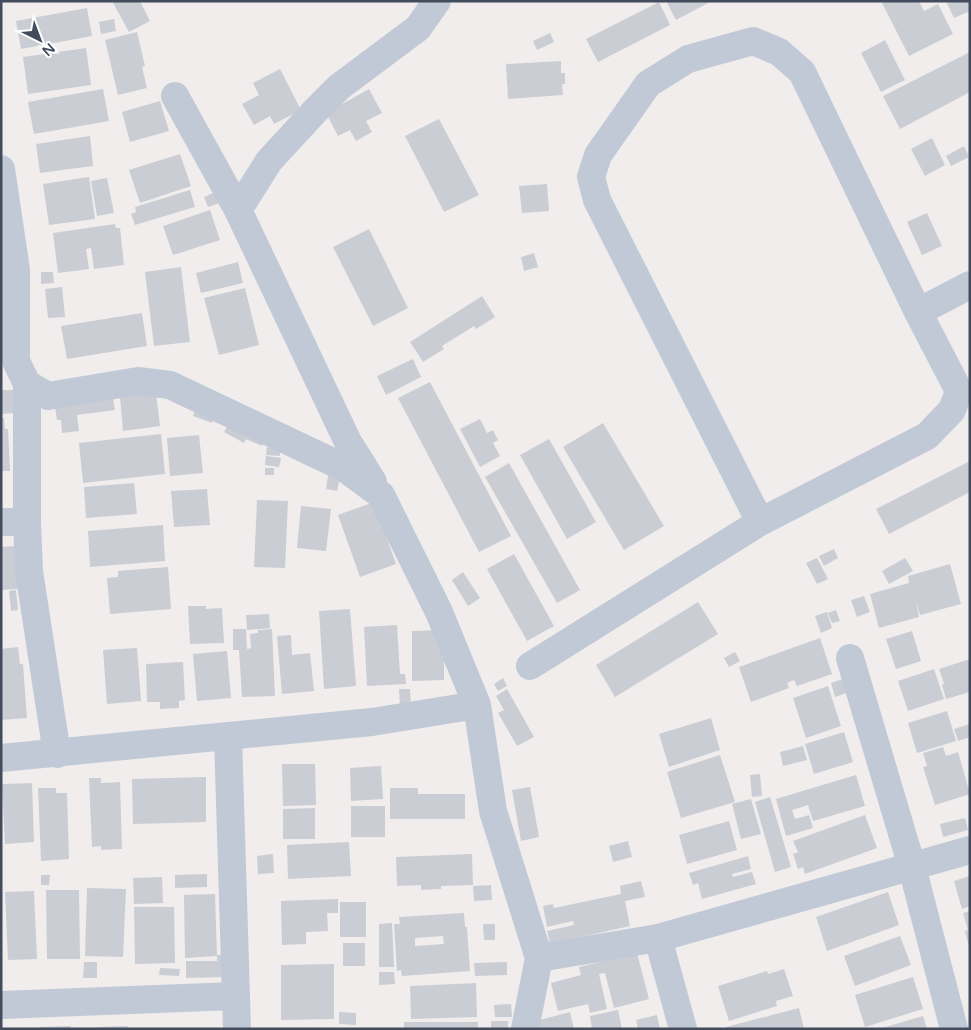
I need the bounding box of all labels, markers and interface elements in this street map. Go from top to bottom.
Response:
north arrow [15,15,65,65]
text: N [38,39,58,59]

